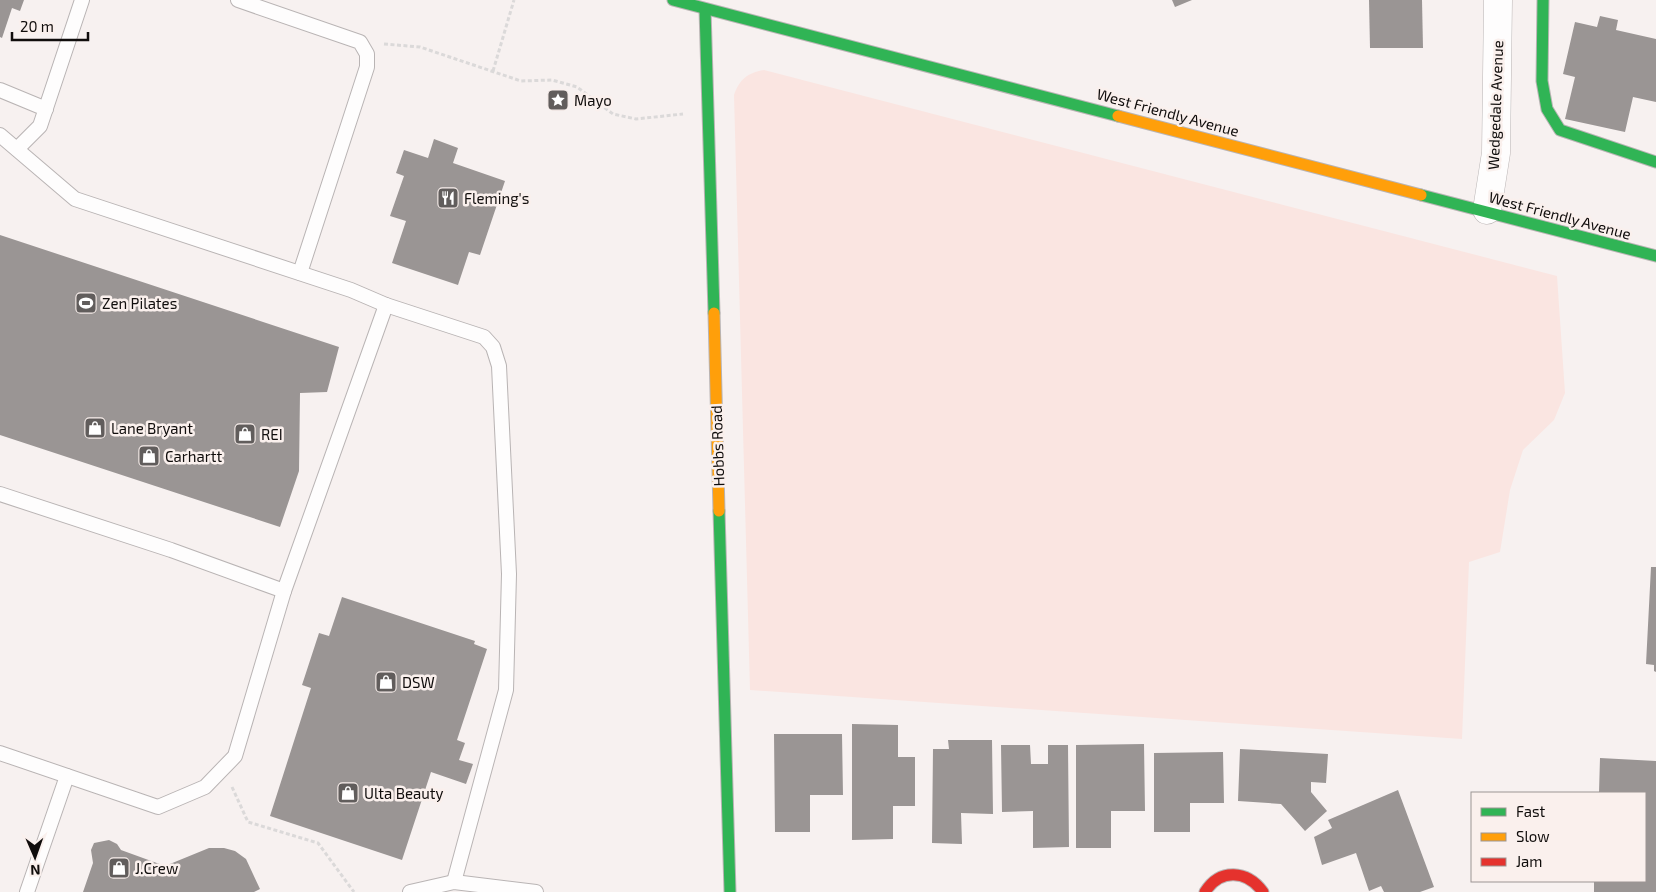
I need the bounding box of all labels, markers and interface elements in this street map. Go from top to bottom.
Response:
scale bar [12,10,89,42]
text: 20 m [20,17,54,35]
street label: Wedgedale Avenue [1484,40,1506,170]
street label: West Friendly Avenue [1095,84,1241,140]
place icon: Mayo [546,88,570,112]
place label: Mayo [574,91,612,109]
restaurant icon: Fleming's [436,186,460,210]
street label: West Friendly Avenue [1487,187,1633,243]
place label: Fleming's [464,189,529,207]
sports icon: Zen Pilates [74,291,98,315]
place label: Zen Pilates [102,294,177,312]
street label: Hobbs Road [707,405,727,487]
shop icon: Lane Bryant [83,416,107,440]
place label: Lane Bryant [111,419,193,437]
shop icon: REI [233,422,257,446]
place label: REI [261,425,283,443]
shop icon: Carhartt [137,444,161,468]
place label: Carhartt [165,447,222,465]
shop icon: DSW [374,670,398,694]
place label: DSW [402,673,435,691]
shop icon: Ulta Beauty [336,781,360,805]
place label: Ulta Beauty [364,784,443,802]
legend [1471,792,1646,882]
text: Fast [1516,802,1546,820]
text: Slow [1516,827,1550,845]
north arrow [10,832,60,882]
text: Jam [1516,852,1542,870]
shop icon: J.Crew [107,856,131,880]
place label: J.Crew [135,859,178,877]
text: N [30,862,41,879]

